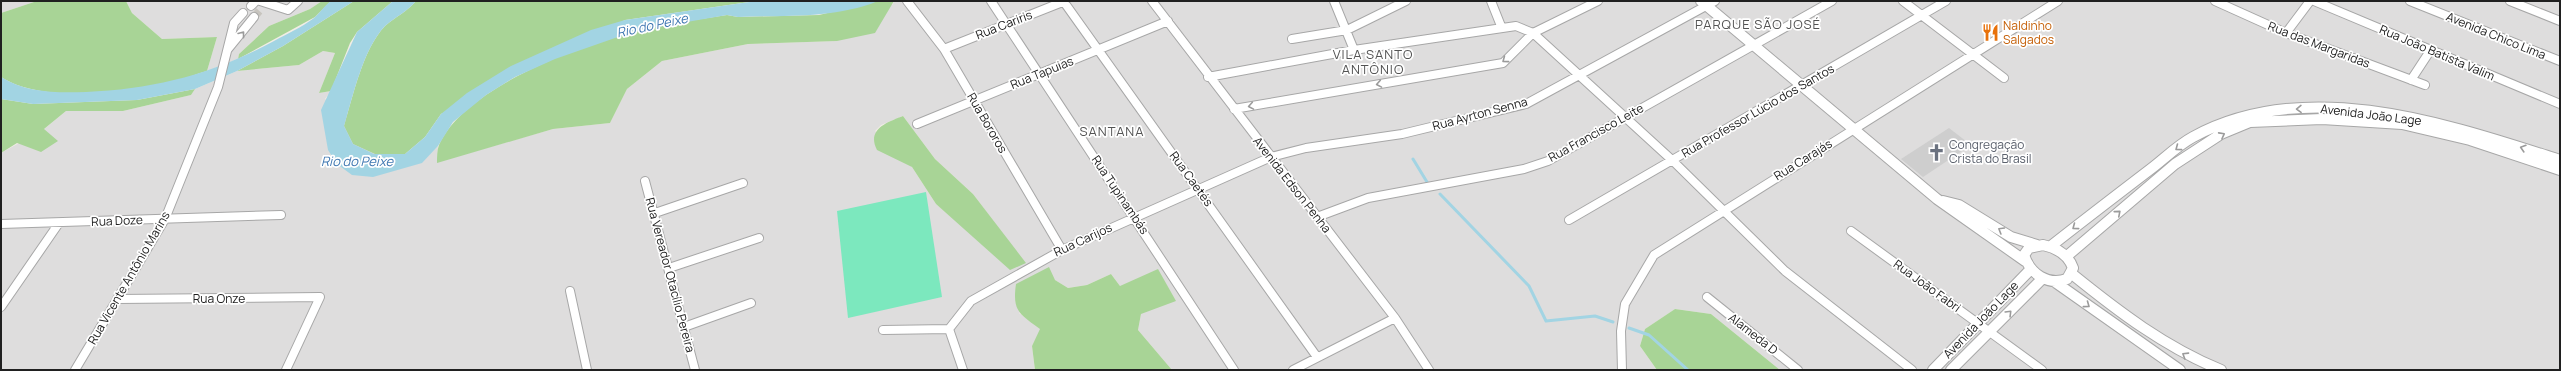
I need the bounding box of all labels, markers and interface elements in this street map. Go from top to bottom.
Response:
street label: Rua Cariris [973,6,1035,43]
water label: Rio do Peixe [615,8,691,41]
street label: Avenida Chico Lima [2444,8,2549,63]
district label: PARQUE SÃO JOSÉ [1695,15,1821,33]
place label: Naldinho Salgados [2003,17,2054,48]
street label: Rua das Margaridas [2266,17,2373,72]
street label: Rua João Batista Valim [2377,21,2497,85]
restaurant icon: Naldinho Salgados [1980,23,2000,43]
one-way arrow [237,31,244,38]
district label: VILA SANTO ANTÔNIO [1333,45,1413,78]
street label: Rua Tapuias [1008,52,1076,93]
one-way arrow [1503,55,1510,62]
street label: Rua Professor Lúcio dos Santos [1678,60,1837,161]
one-way arrow [1376,79,1382,88]
street label: Rua Bororos [963,89,1012,156]
street label: Rua Ayrton Senna [1430,93,1529,134]
street label: Rua Francisco Leite [1545,99,1647,166]
street label: Avenida João Lage [2320,100,2423,129]
one-way arrow [1247,101,1254,110]
one-way arrow [2296,105,2302,113]
district label: SANTANA [1079,122,1145,140]
one-way arrow [2217,132,2225,140]
street label: Avenida Edson Penha [1249,133,1335,236]
street label: Rua Carajás [1770,135,1835,184]
place label: Congregação Crista do Brasil [1949,136,2032,167]
church icon: Congregação Crista do Brasil [1926,142,1946,162]
one-way arrow [2176,143,2183,150]
one-way arrow [2519,144,2526,153]
street label: Rua Caetés [1166,148,1217,210]
water label: Rio do Peixe [321,152,394,170]
street label: Rua Tupinambás [1088,152,1153,237]
street label: Rua Vereador Otacílio Pereira [642,196,699,354]
street label: Rua Vicente Antônio Marins [83,208,174,347]
one-way arrow [2113,210,2120,217]
street label: Rua Doze [91,211,143,230]
street label: Rua Carijos [1051,219,1115,260]
one-way arrow [2073,222,2080,229]
one-way arrow [1998,228,2005,235]
street label: Rua João Fabri [1890,255,1964,316]
street label: Avenida João Lage [1939,277,2022,362]
street label: Rua Onze [193,290,245,307]
one-way arrow [2082,300,2089,307]
street label: Alameda D [1725,309,1782,358]
one-way arrow [2004,310,2012,318]
one-way arrow [2182,352,2189,359]

